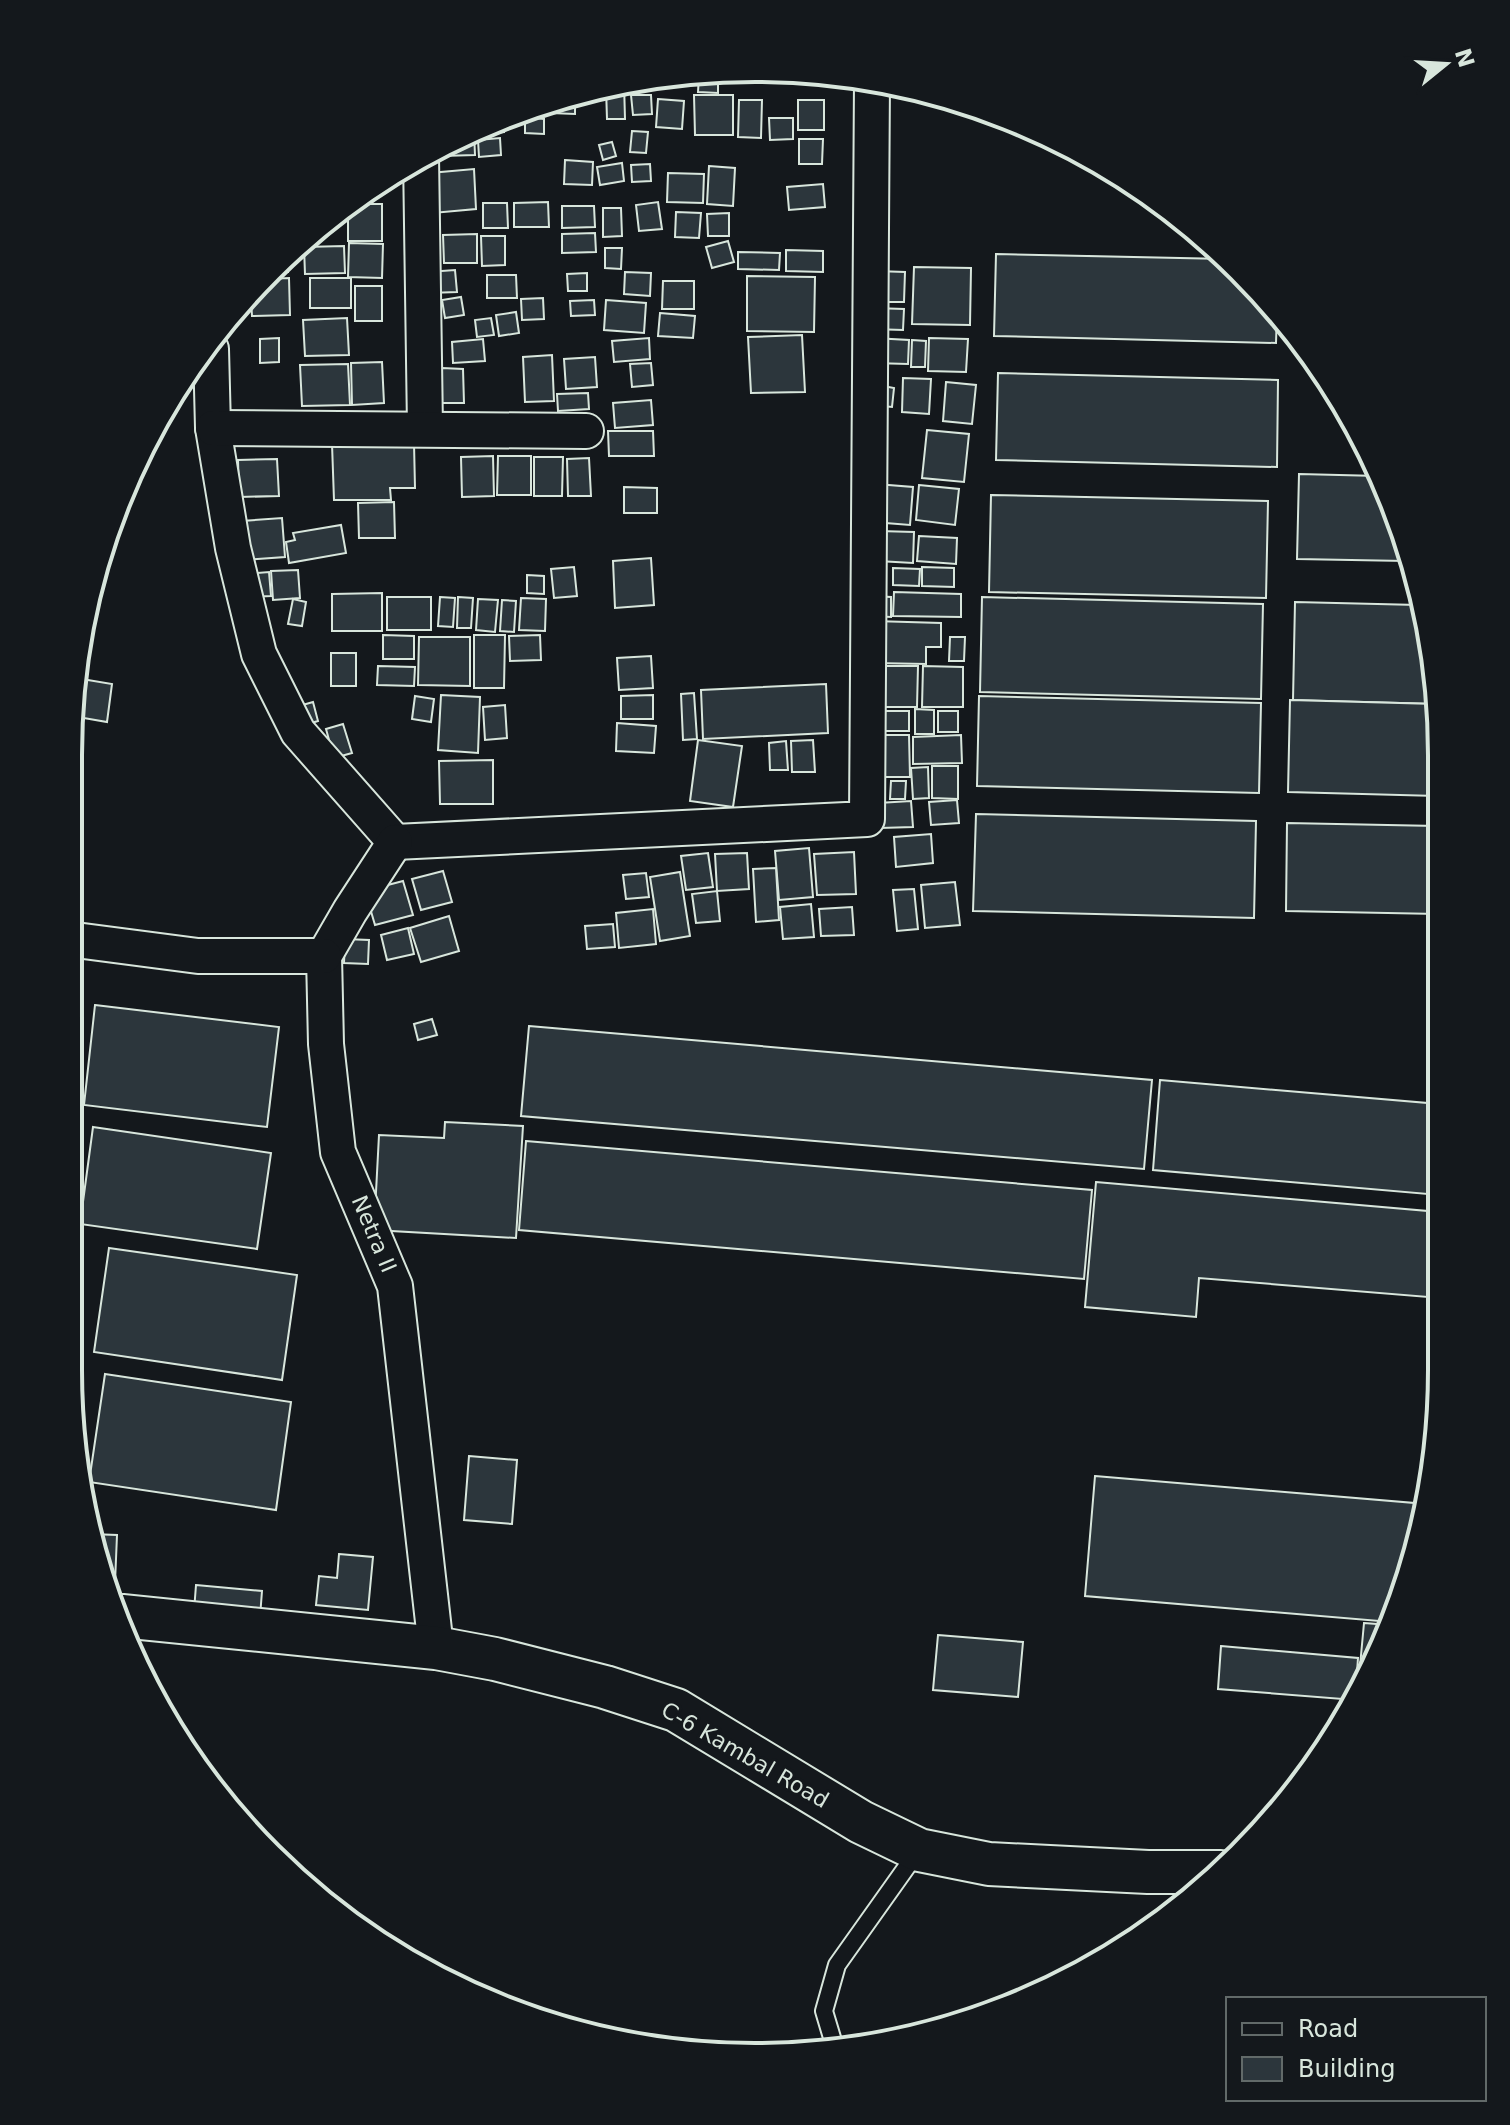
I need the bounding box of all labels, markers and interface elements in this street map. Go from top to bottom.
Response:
north arrow [1406,24,1486,104]
text: N [1450,45,1479,71]
street label: Netra II [347,1192,401,1276]
street label: C-6 Kambal Road [657,1697,833,1813]
legend [1226,1997,1486,2101]
text: Road [1298,2015,1358,2043]
text: Building [1298,2055,1395,2083]

